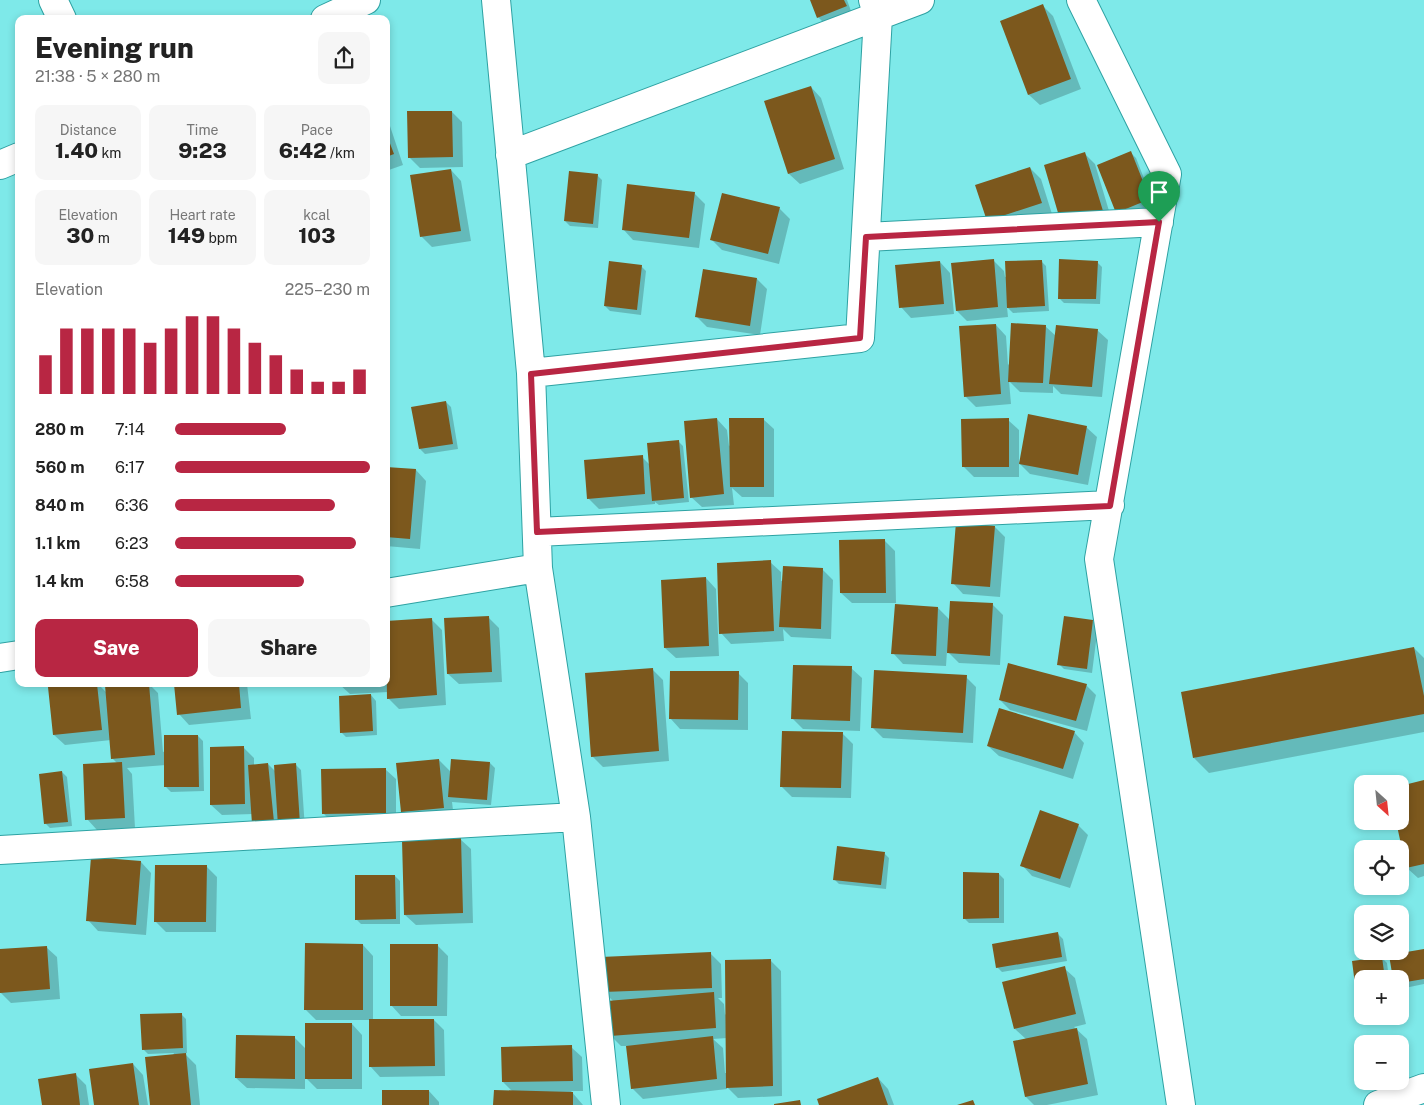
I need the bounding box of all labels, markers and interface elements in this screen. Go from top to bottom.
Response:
text: Evening run [35,31,194,64]
button: share [318,32,370,84]
text: 21:38 · 5 × 280 m [35,67,160,86]
text: Distance [60,122,117,138]
text: Time [187,122,218,138]
text: Pace [301,122,333,138]
text: 1.40 [55,138,98,163]
text: 9:23 [178,138,227,163]
text: 6:42 [279,138,327,163]
text: km [98,145,121,161]
text: /km [327,145,355,161]
pin [1138,171,1180,222]
icon: arrive [1145,178,1173,206]
text: Elevation [58,207,118,223]
text: Heart rate [169,207,236,223]
text: kcal [303,207,330,223]
text: 30 [66,223,94,248]
text: 149 [168,223,205,248]
text: 103 [298,223,335,248]
text: m [94,230,110,246]
text: bpm [205,230,237,246]
text: Elevation [35,280,103,299]
text: 225–230 m [285,280,370,299]
text: 280 m [35,420,84,439]
text: 7:14 [115,420,145,439]
text: 560 m [35,458,85,477]
text: 6:17 [115,458,145,477]
text: 840 m [35,496,84,515]
text: 6:36 [115,496,149,515]
text: 1.1 km [35,534,80,553]
text: 6:23 [115,534,149,553]
text: 1.4 km [35,572,84,591]
text: 6:58 [115,572,149,591]
button: Save [35,619,198,677]
button: Share [208,619,370,677]
north arrow [1354,775,1409,830]
map controls [1354,775,1409,1090]
button: locate [1354,840,1409,895]
button: layers [1354,905,1409,960]
button: + [1354,970,1409,1025]
button: − [1354,1035,1409,1090]

